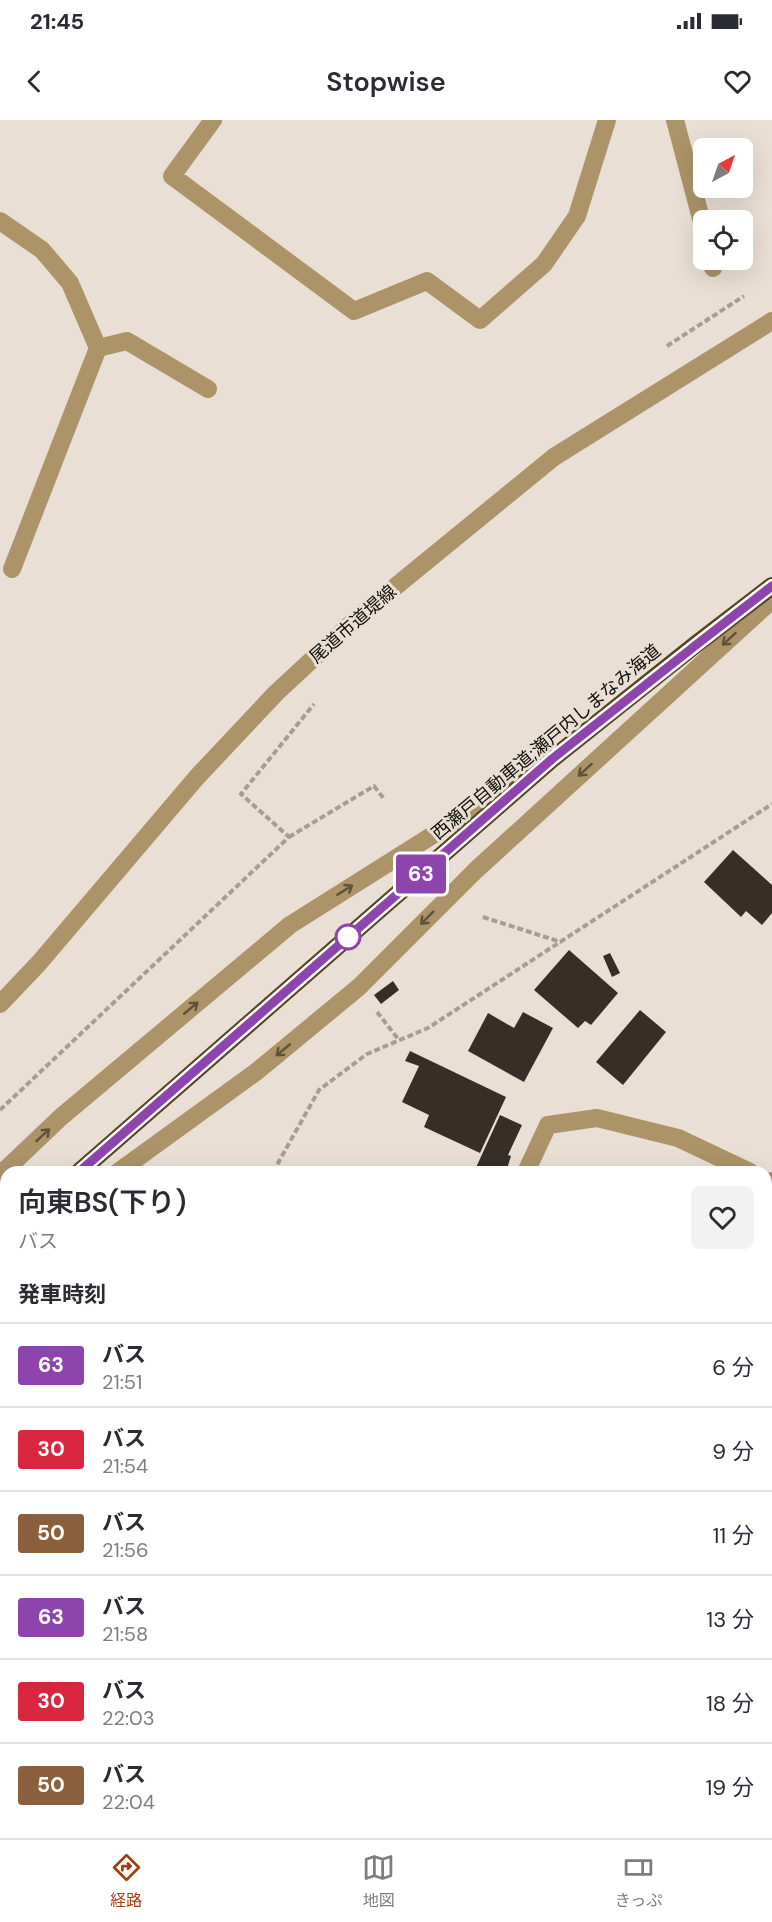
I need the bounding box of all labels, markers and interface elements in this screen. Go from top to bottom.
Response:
text: 21:45 [30,7,84,36]
text: Stopwise [326,64,446,99]
icon: back [18,65,51,98]
icon: heart [721,65,754,98]
north arrow [693,138,753,198]
map controls [693,138,753,270]
button: locate [693,210,753,270]
street label: 尾道市道堤線 [304,580,402,668]
one-way arrow [722,632,737,646]
street label: 西瀬戸自動車道;瀬戸内しまなみ海道 [426,639,666,845]
one-way arrow [577,763,592,777]
line badge: 63 [394,854,448,894]
text: 63 [408,860,434,888]
one-way arrow [337,883,354,896]
one-way arrow [420,911,435,926]
unlabelled marker [335,924,361,950]
one-way arrow [183,1001,198,1015]
one-way arrow [276,1043,292,1056]
one-way arrow [35,1127,50,1142]
text: 向東BS(下り) [18,1184,186,1221]
button: heart [691,1186,754,1249]
text: バス [18,1228,58,1254]
text: 発車時刻 [18,1280,106,1309]
text: バス [102,1340,146,1369]
text: 63 [38,1351,64,1379]
text: 6 分 [712,1353,754,1382]
text: 21:51 [102,1369,142,1395]
text: バス [102,1424,146,1453]
text: 30 [37,1435,65,1463]
text: 9 分 [712,1437,754,1466]
text: 21:54 [102,1453,148,1479]
text: バス [102,1508,146,1537]
text: 50 [37,1519,65,1547]
text: 11 分 [712,1521,754,1550]
text: 21:56 [102,1537,149,1563]
text: バス [102,1592,146,1621]
text: 63 [38,1603,64,1631]
text: 13 分 [706,1605,754,1634]
text: 21:58 [102,1621,148,1647]
text: バス [102,1676,146,1705]
text: 30 [37,1687,65,1715]
text: 18 分 [706,1689,754,1718]
text: 22:03 [102,1705,155,1731]
text: バス [102,1760,146,1789]
text: 50 [37,1771,65,1799]
text: 19 分 [705,1773,754,1802]
text: 22:04 [102,1789,155,1815]
tab: 経路 [110,1851,143,1911]
tab: 地図 [362,1851,395,1911]
tab: きっぷ [615,1851,662,1911]

